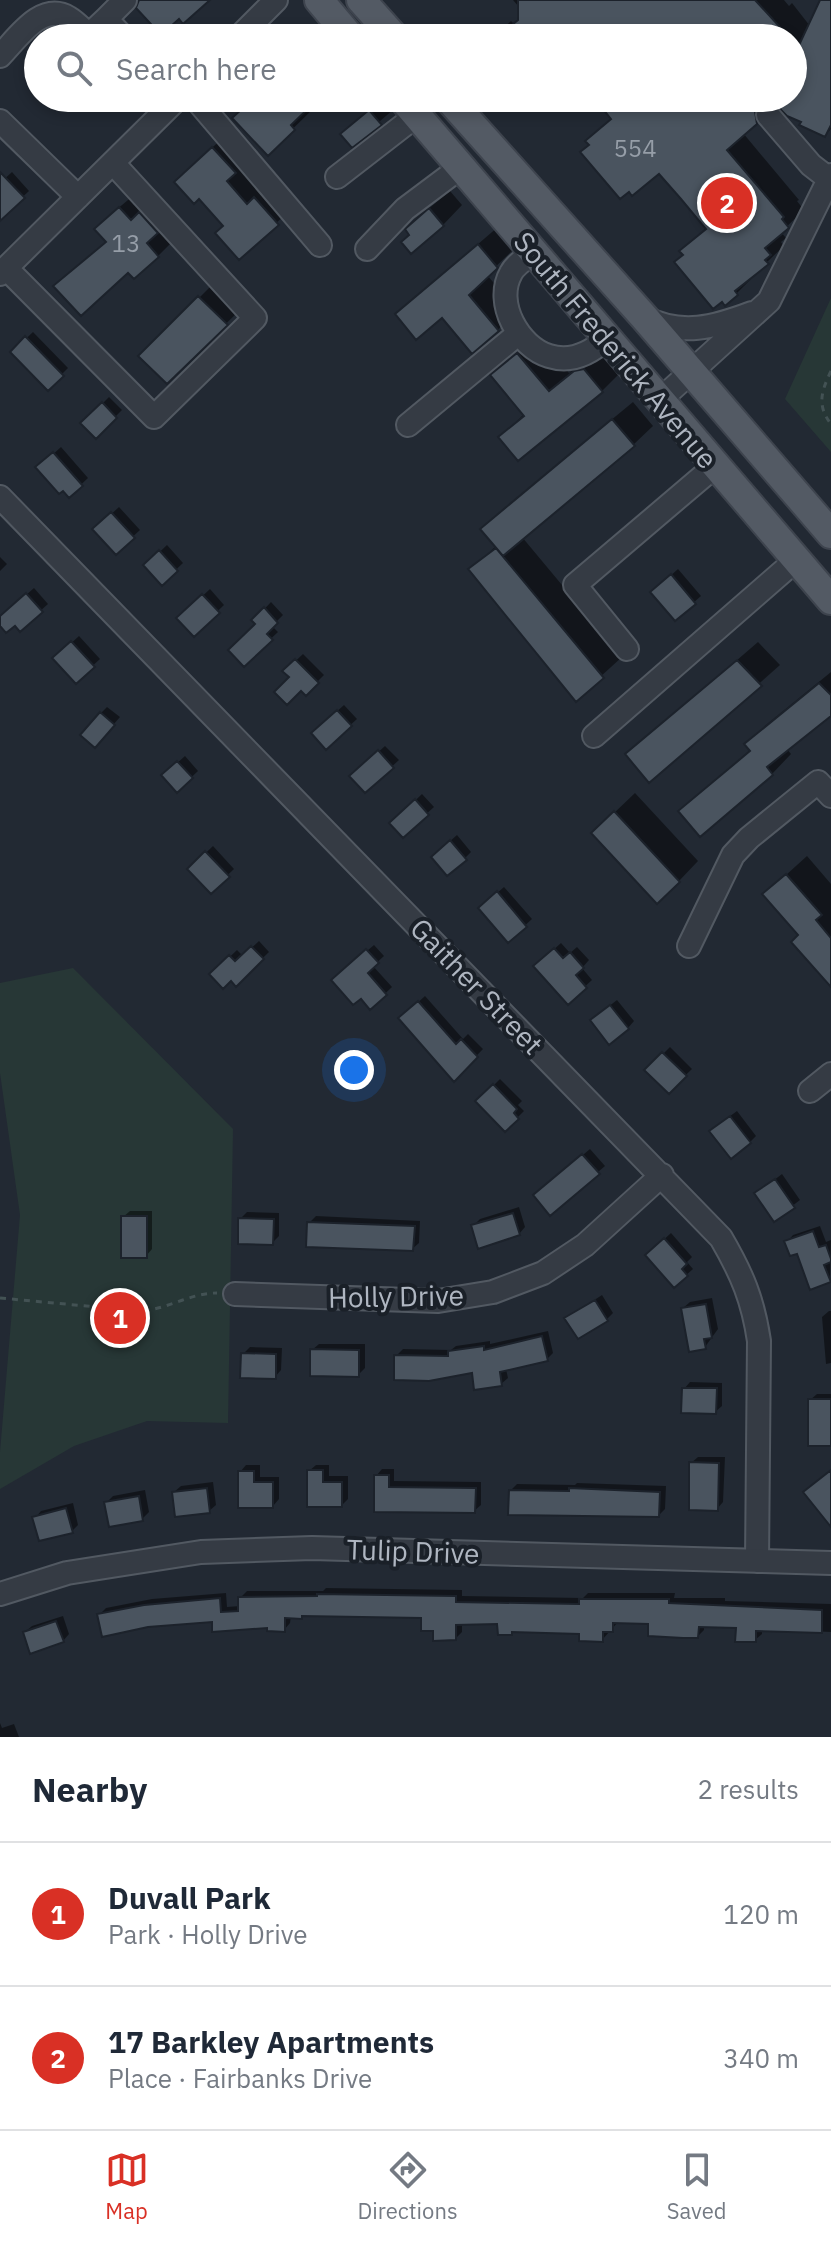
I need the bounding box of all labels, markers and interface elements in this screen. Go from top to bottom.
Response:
search box [24,24,807,112]
icon: search [52,46,96,90]
text: Search here [116,49,277,88]
house number: 554 [613,132,657,164]
pin: 2 [701,173,753,233]
street label: South Frederick Avenue [506,224,726,476]
house number: 13 [112,227,140,259]
street label: Gaither Street [402,910,552,1062]
your location [334,1050,374,1090]
street label: Holly Drive [328,1276,464,1316]
pin: 1 [94,1288,146,1348]
street label: Tulip Drive [346,1530,480,1572]
text: Nearby [32,1767,147,1811]
text: 2 results [697,1772,799,1806]
text: Duvall Park [108,1878,270,1917]
text: 1 [50,1897,66,1931]
text: 120 m [723,1897,799,1931]
text: Park · Holly Drive [108,1917,308,1951]
text: 17 Barkley Apartments [108,2022,434,2061]
text: 2 [50,2041,66,2075]
text: 340 m [723,2041,799,2075]
text: Place · Fairbanks Drive [108,2061,372,2095]
tab: Map [105,2148,149,2225]
tab: Directions [358,2148,458,2225]
tab: Saved [667,2148,726,2225]

